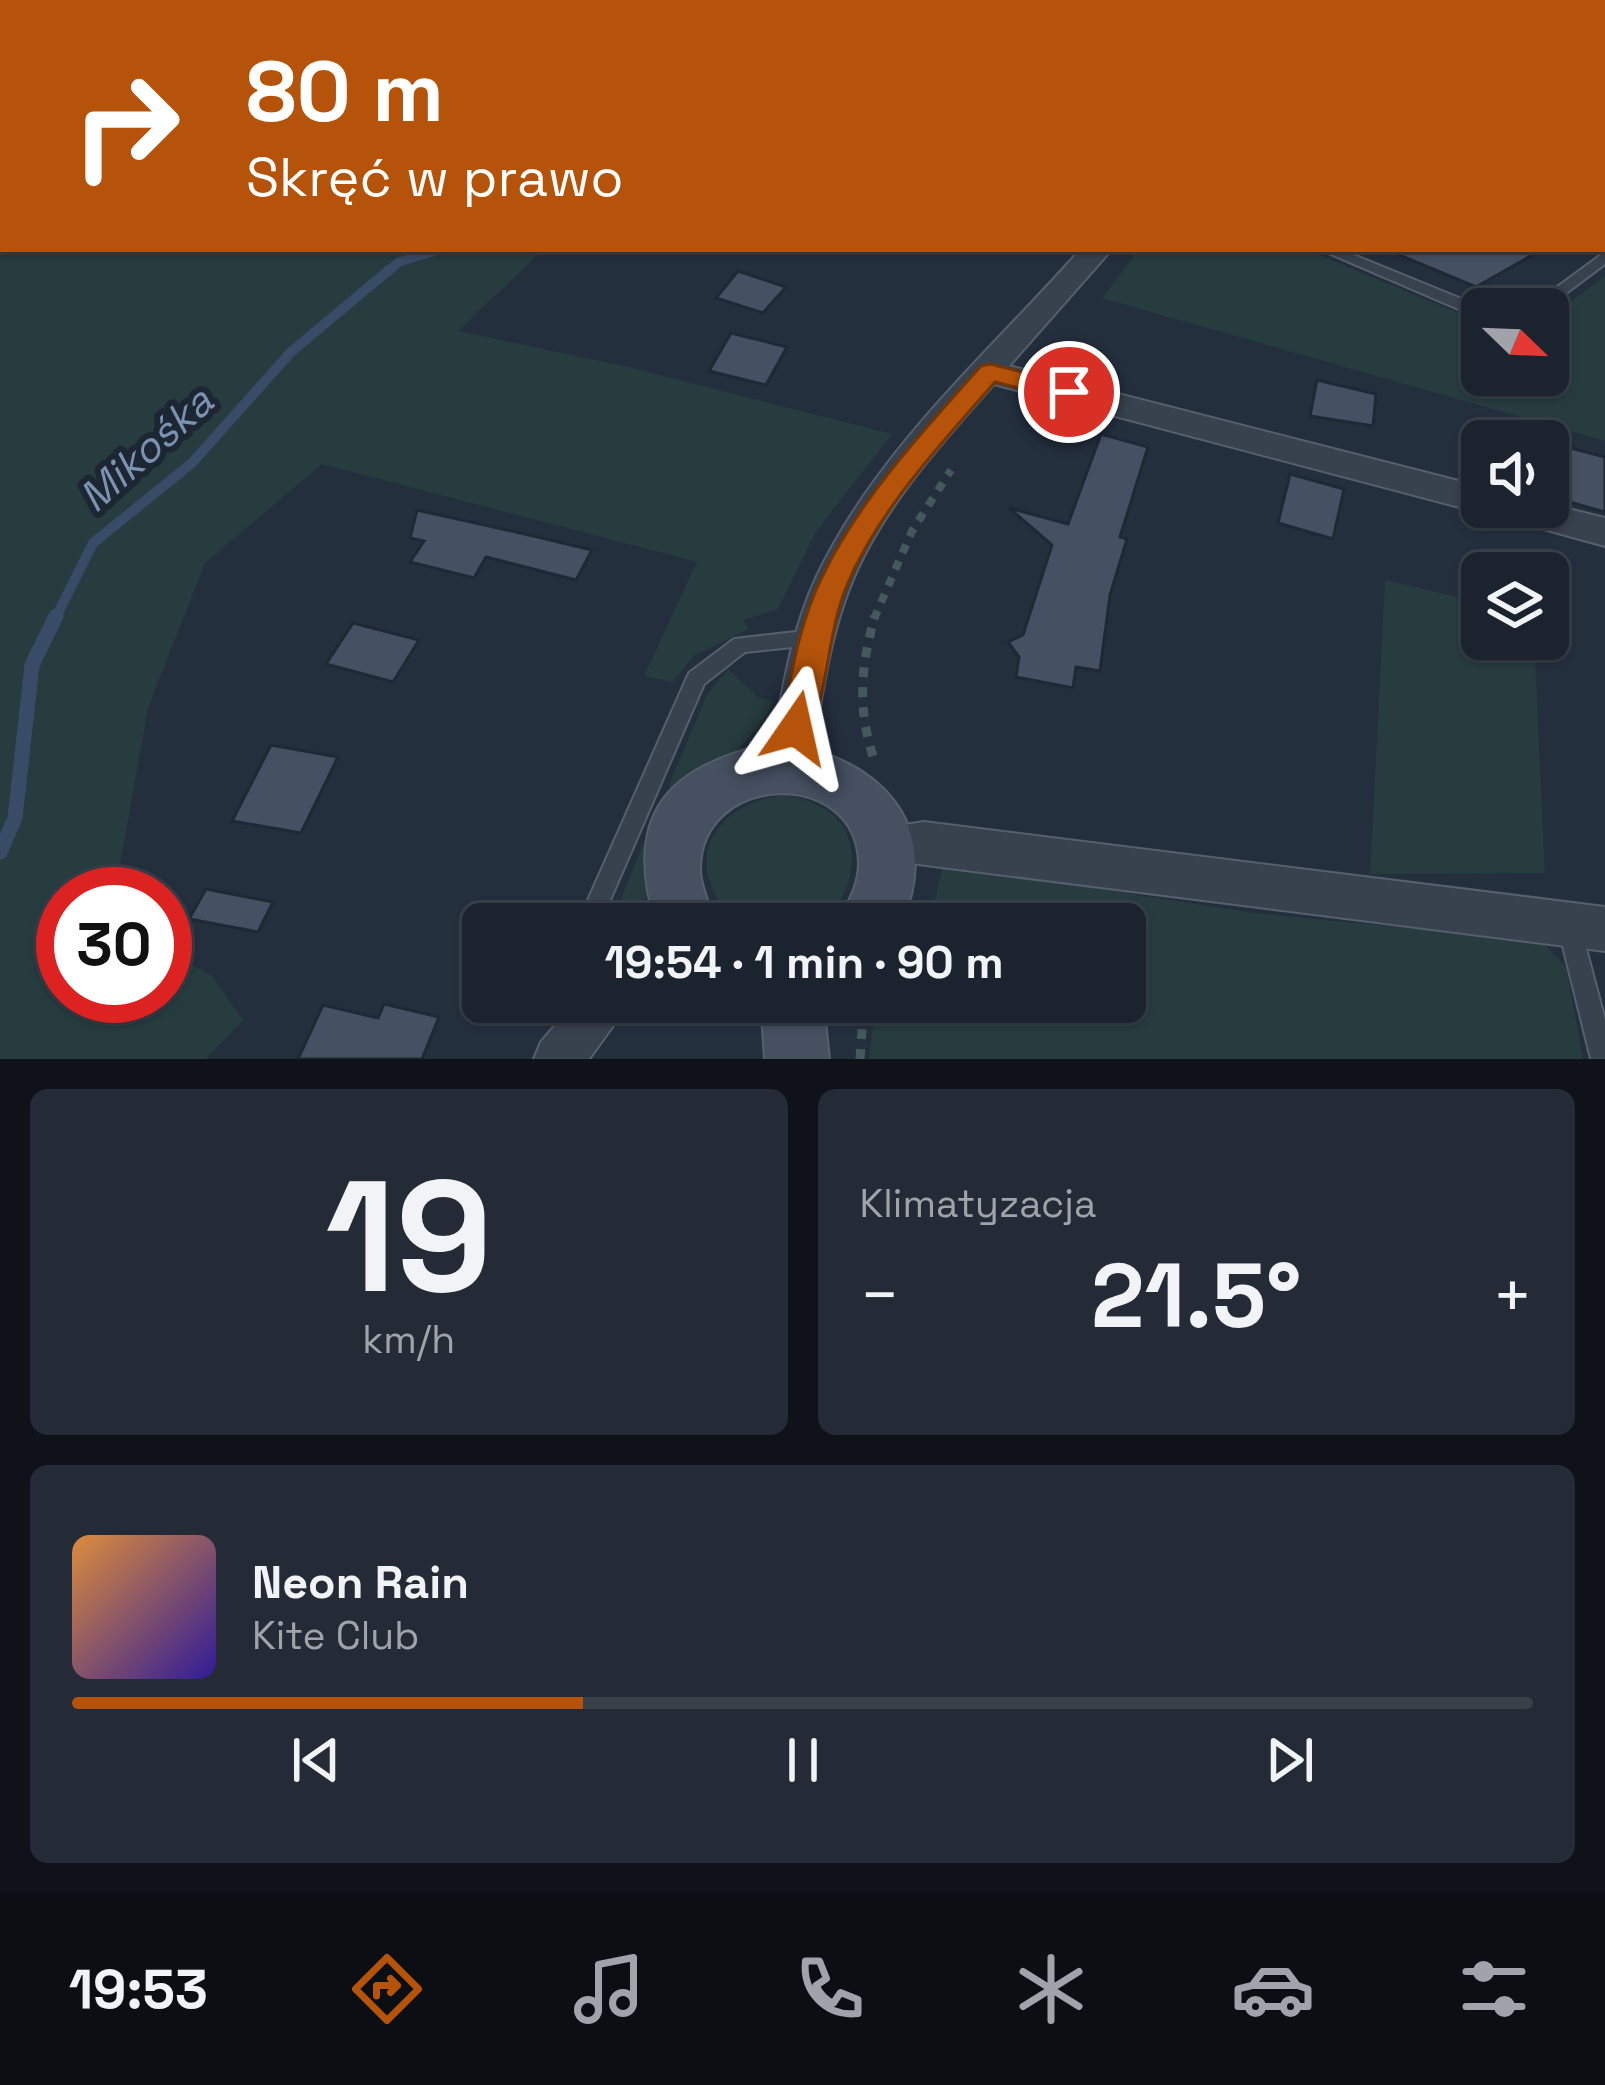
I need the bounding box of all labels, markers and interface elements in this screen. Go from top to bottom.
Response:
text: 80 m [246,38,444,146]
icon: right [48,48,204,204]
text: Skręć w prawo [246,143,624,212]
north arrow [1461,288,1569,396]
map controls [1461,288,1569,660]
pin [1018,341,1120,443]
icon: arrive [1036,359,1102,425]
water label: Mikośka [68,374,225,523]
button: sound [1461,420,1569,528]
button: layers [1461,552,1569,660]
position arrow [733,665,859,791]
speed limit sign: 30 [36,867,192,1023]
text: 19:54 · 1 min · 90 m [604,934,1004,991]
text: 19 [325,1137,492,1337]
text: Klimatyzacja [860,1179,1096,1228]
text: 21.5° [1091,1238,1301,1353]
text: − [860,1253,900,1337]
text: + [1492,1253,1533,1337]
text: km/h [362,1315,455,1364]
text: Neon Rain [252,1554,469,1611]
text: Kite Club [252,1611,419,1660]
icon: previous [283,1727,349,1793]
icon: pause [770,1727,836,1793]
icon: next [1257,1727,1323,1793]
icon: directions [345,1947,429,2031]
icon: music [567,1947,651,2031]
icon: phone [788,1947,872,2031]
icon: climate [1009,1947,1093,2031]
icon: car [1231,1947,1315,2031]
icon: filters [1452,1947,1536,2031]
text: 19:53 [69,1955,208,2024]

